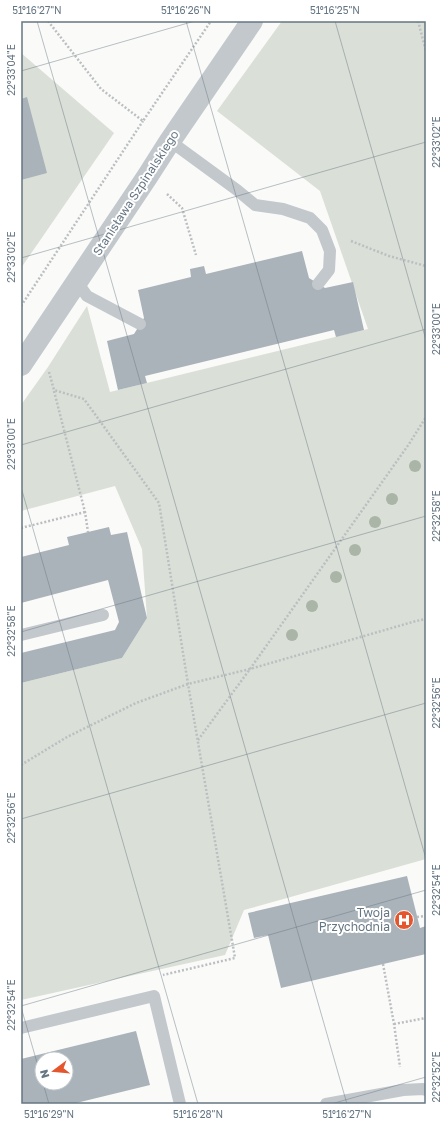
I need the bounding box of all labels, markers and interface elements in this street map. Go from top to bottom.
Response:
text: 51°16'27"N [12,4,62,16]
text: 51°16'26"N [161,4,211,16]
text: 51°16'25"N [310,4,360,16]
text: 22°33'04"E [5,44,17,96]
text: 22°33'02"E [430,116,442,168]
street label: Stanisława Szpinalskiego [89,127,182,258]
text: 22°33'02"E [5,231,17,283]
text: 22°33'00"E [430,303,442,355]
text: 22°33'00"E [5,418,17,470]
text: 22°32'58"E [430,490,442,542]
text: 22°32'58"E [5,605,17,657]
text: 22°32'56"E [430,677,442,729]
text: 22°32'56"E [5,792,17,844]
text: 22°32'54"E [430,864,442,916]
place label: Twoja Przychodnia [319,905,390,934]
hospital icon: Twoja Przychodnia [393,909,415,931]
text: 22°32'54"E [5,979,17,1031]
north arrow [34,1051,74,1091]
text: 22°32'52"E [430,1052,442,1102]
text: N [37,1068,51,1080]
text: 51°16'29"N [24,1108,74,1120]
text: 51°16'28"N [173,1108,223,1120]
text: 51°16'27"N [322,1108,372,1120]

